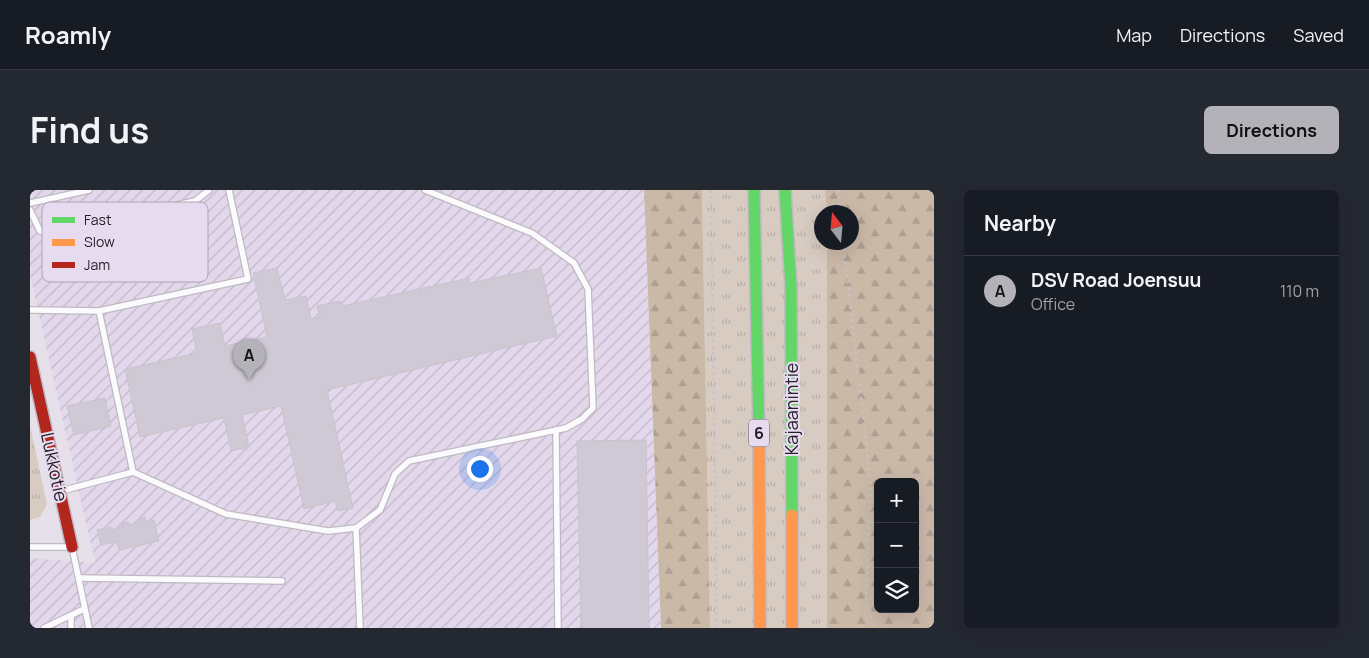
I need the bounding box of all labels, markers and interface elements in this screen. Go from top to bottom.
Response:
text: Roamly [25,18,111,51]
text: Map [1116,23,1152,47]
text: Directions [1180,23,1265,47]
text: Saved [1293,23,1344,47]
text: Find us [30,106,149,154]
button: Directions [1204,106,1339,154]
legend [42,202,208,282]
north arrow [814,205,859,250]
text: Nearby [984,209,1056,237]
text: Fast [84,210,112,229]
text: Slow [84,232,115,251]
text: Jam [84,255,110,274]
text: DSV Road Joensuu [1031,267,1202,293]
text: A [995,280,1005,302]
text: 110 m [1280,280,1319,302]
text: Office [1031,293,1075,315]
pin: A [233,339,265,380]
street label: Kajaanintie [779,363,803,455]
road number: 6 [749,420,769,446]
street label: Lukkotie [36,430,74,504]
your location [467,456,493,482]
map controls [874,478,919,613]
button: + [874,478,919,523]
button: − [874,523,919,568]
button: layers [874,568,919,613]

